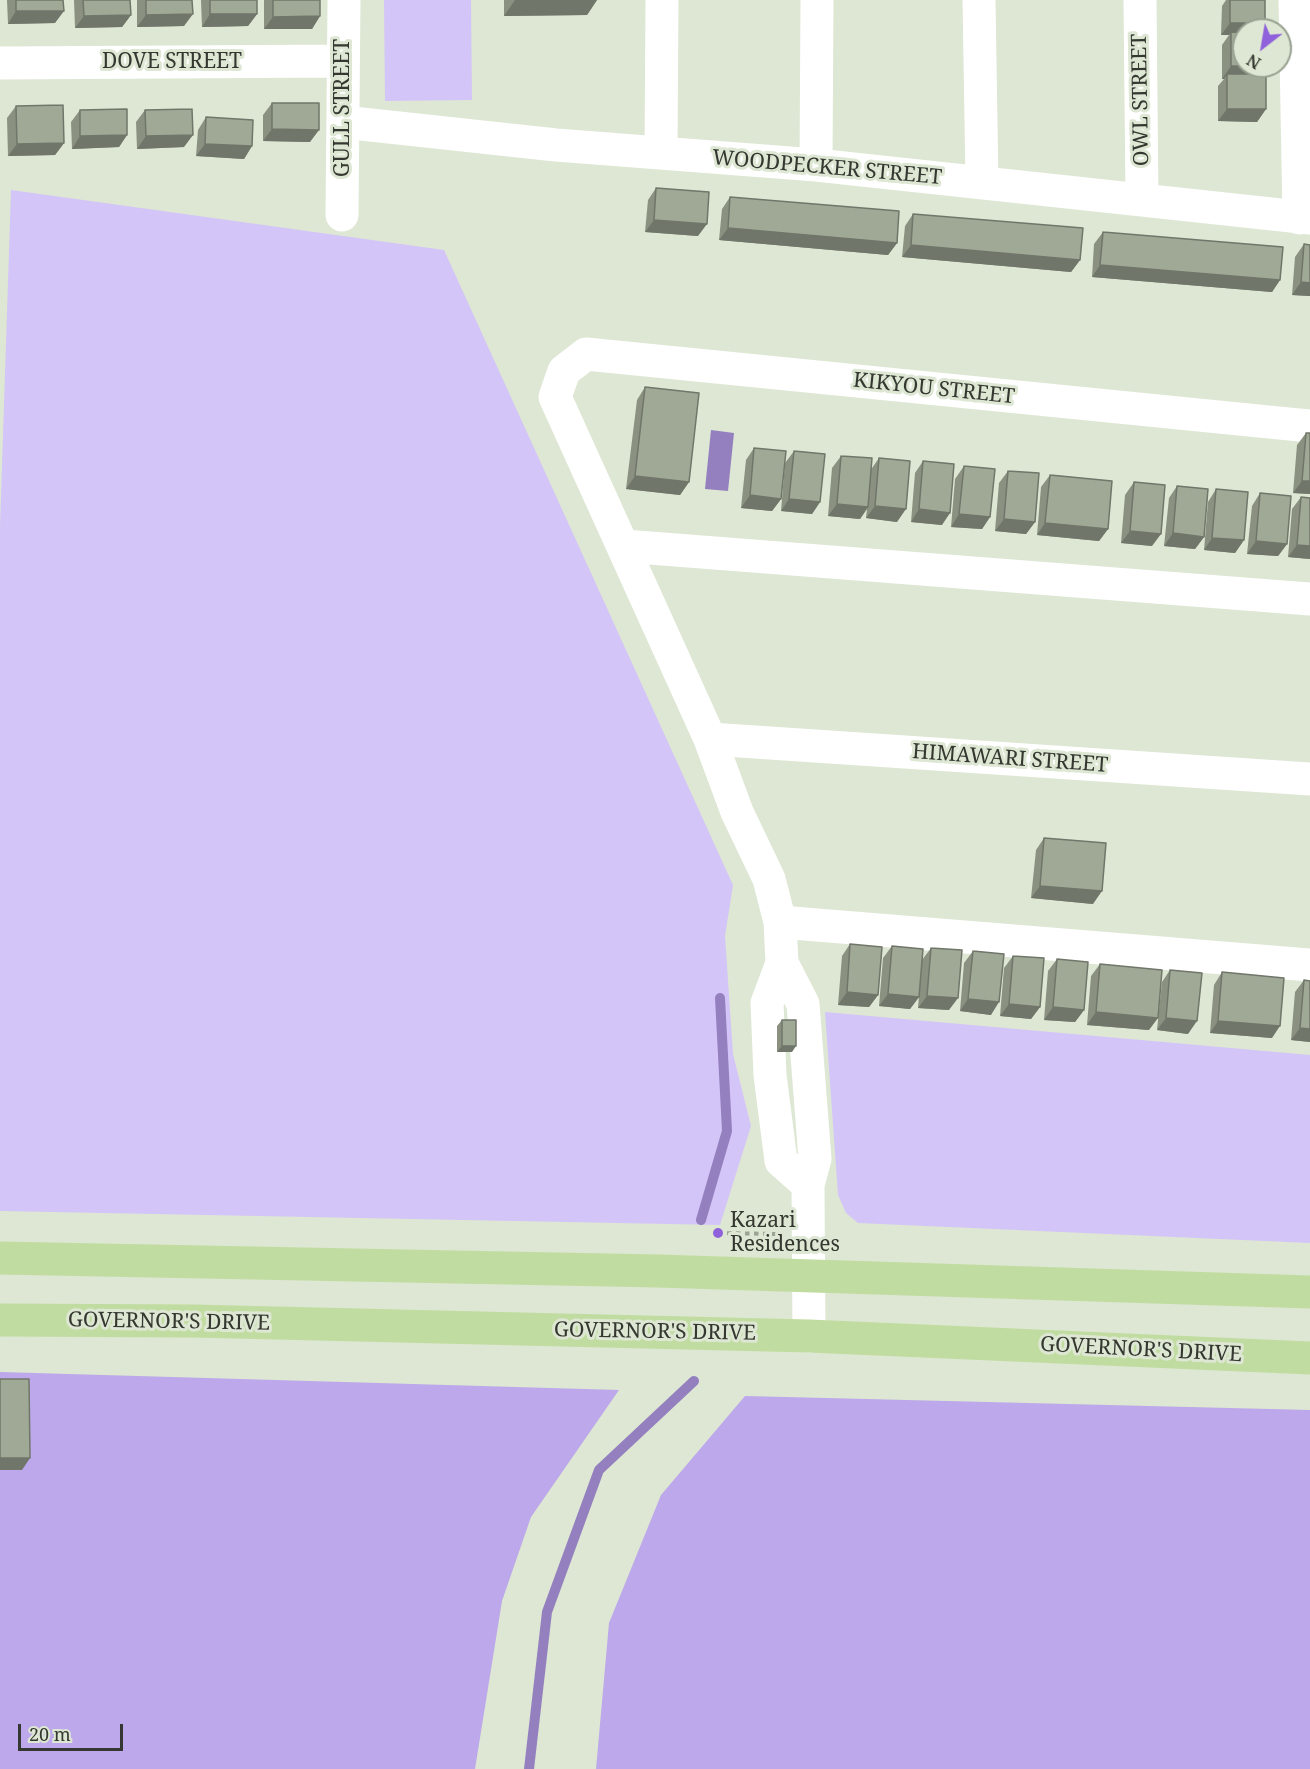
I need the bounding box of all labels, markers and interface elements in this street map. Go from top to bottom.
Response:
north arrow [1232,18,1292,78]
street label: OWL STREET [1127,34,1155,166]
street label: GULL STREET [330,39,356,177]
street label: DOVE STREET [102,49,242,75]
text: N [1243,49,1265,74]
street label: WOODPECKER STREET [711,145,943,191]
street label: KIKYOU STREET [852,368,1016,410]
street label: HIMAWARI STREET [911,740,1109,778]
place label: Kazari Residences [730,1208,840,1258]
marker: Kazari Residences [711,1226,725,1240]
street label: GOVERNOR'S DRIVE [68,1308,270,1336]
street label: GOVERNOR'S DRIVE [554,1318,756,1346]
street label: GOVERNOR'S DRIVE [1039,1332,1243,1368]
scale bar [21,1712,126,1750]
text: 20 m [29,1722,71,1746]

